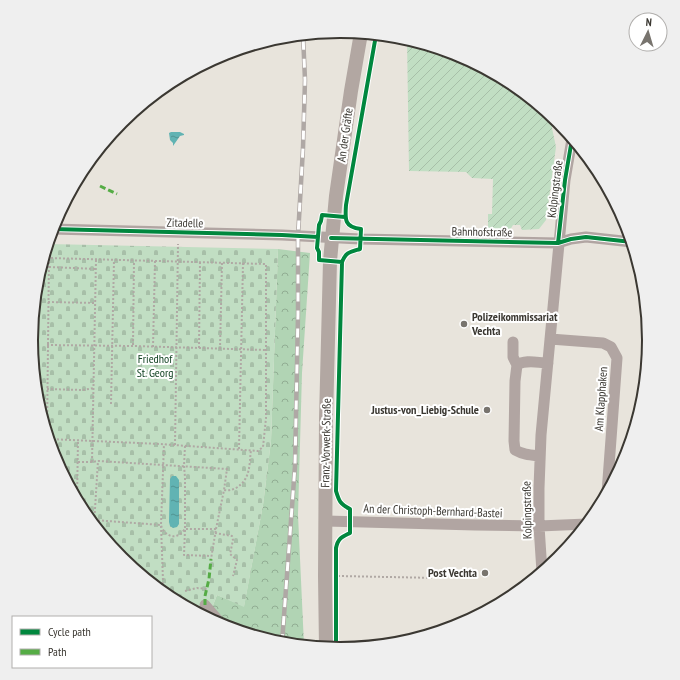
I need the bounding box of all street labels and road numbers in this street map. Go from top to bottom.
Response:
street label: An der Gräfte [333,107,356,163]
street label: Kolpingstraße [544,159,565,219]
street label: Zitadelle [167,215,204,230]
street label: Bahnhofstraße [452,223,513,240]
street label: Am Klapphaken [591,366,610,432]
street label: Franz-Vorwerk-Straße [317,398,334,488]
street label: Kolpingstraße [518,481,535,539]
street label: An der Christoph-Bernhard-Bastei [363,501,503,520]

